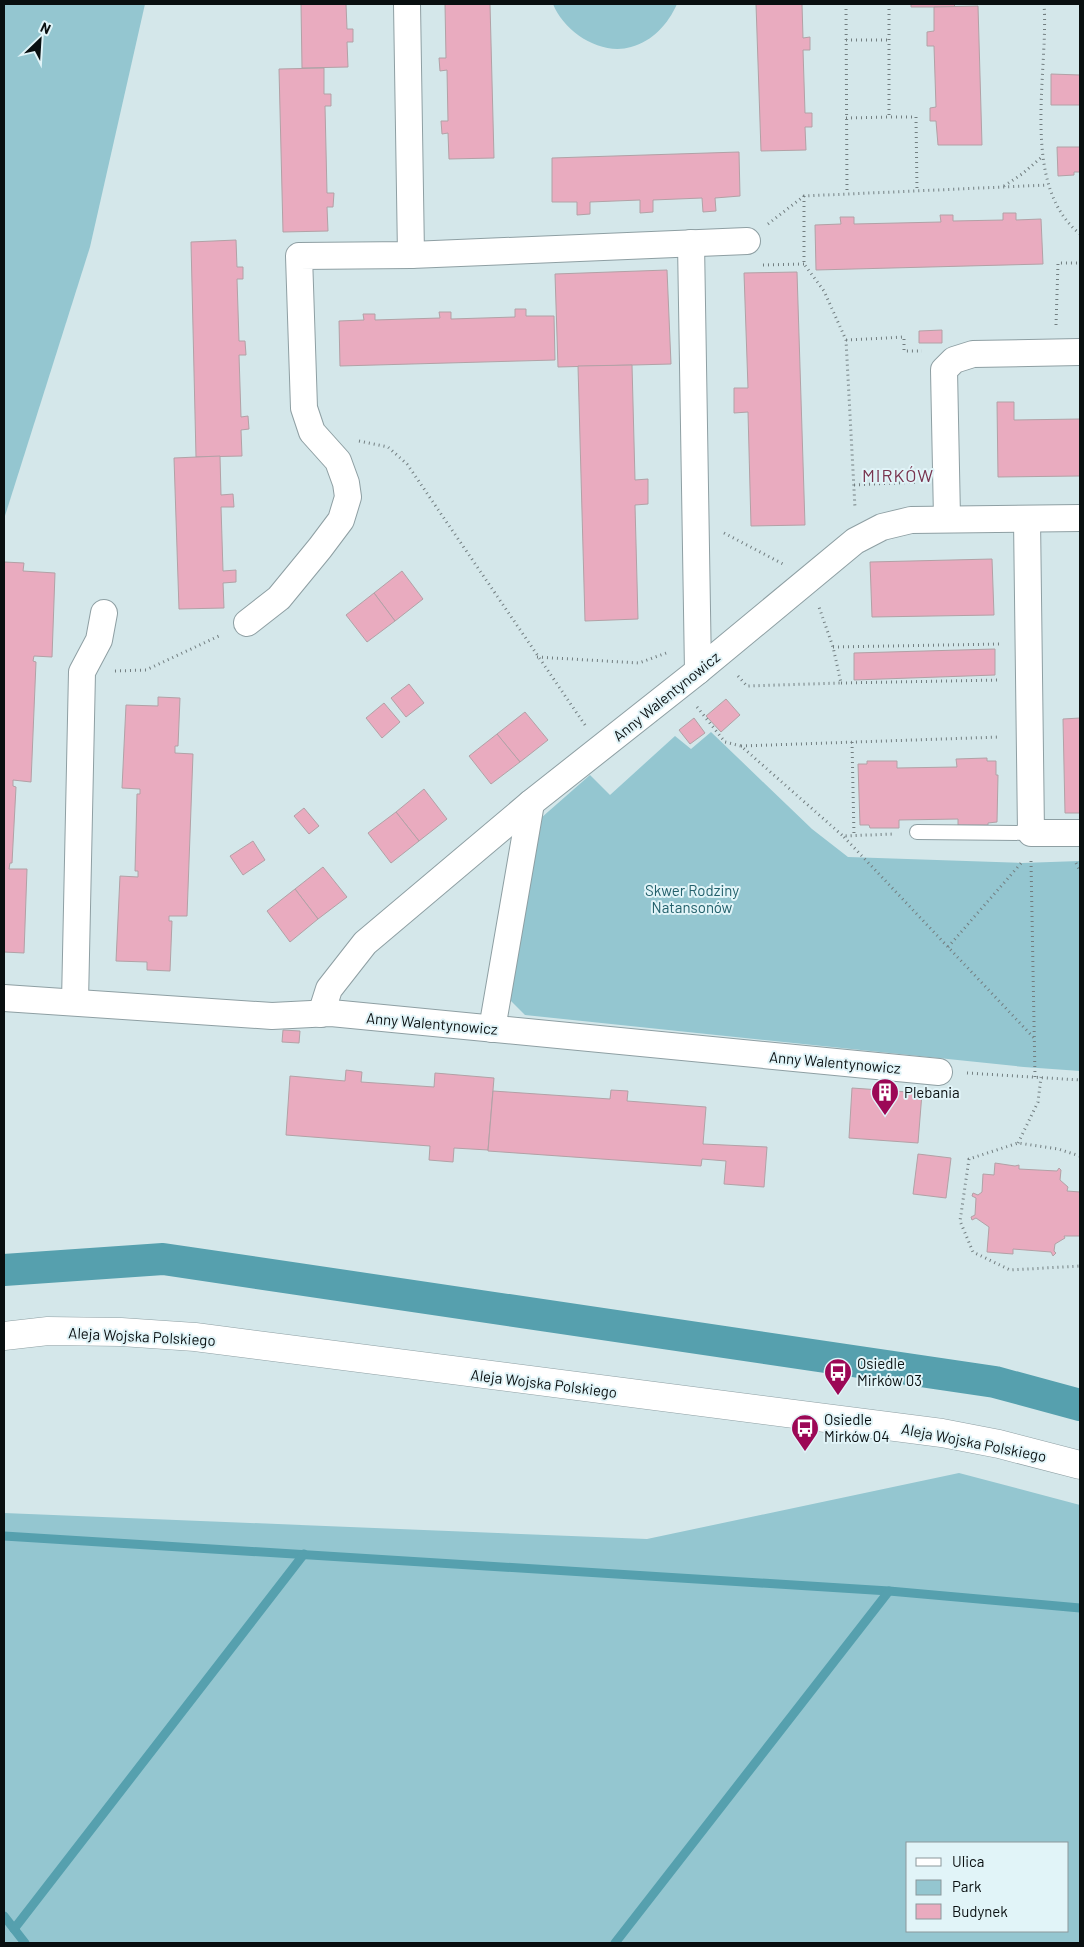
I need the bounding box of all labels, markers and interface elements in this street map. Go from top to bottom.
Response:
north arrow [15,15,65,65]
text: N [38,18,54,37]
district label: MIRKÓW [862,464,934,486]
street label: Anny Walentynowicz [609,647,723,745]
park label: Skwer Rodziny Natansonów [645,881,739,916]
street label: Anny Walentynowicz [365,1008,499,1038]
street label: Anny Walentynowicz [768,1047,902,1077]
building icon: Plebania [870,1077,900,1116]
place label: Plebania [904,1083,960,1101]
street label: Aleja Wojska Polskiego [68,1323,216,1349]
place label: Osiedle Mirków 03 [857,1354,922,1389]
bus stop icon: Osiedle Mirków 03 [823,1357,853,1396]
street label: Aleja Wojska Polskiego [470,1365,618,1401]
place label: Osiedle Mirków 04 [824,1410,890,1445]
bus stop icon: Osiedle Mirków 04 [790,1413,820,1452]
street label: Aleja Wojska Polskiego [900,1419,1048,1465]
legend [906,1842,1069,1932]
text: Ulica [952,1852,984,1870]
text: Park [952,1877,982,1895]
text: Budynek [952,1902,1008,1920]

